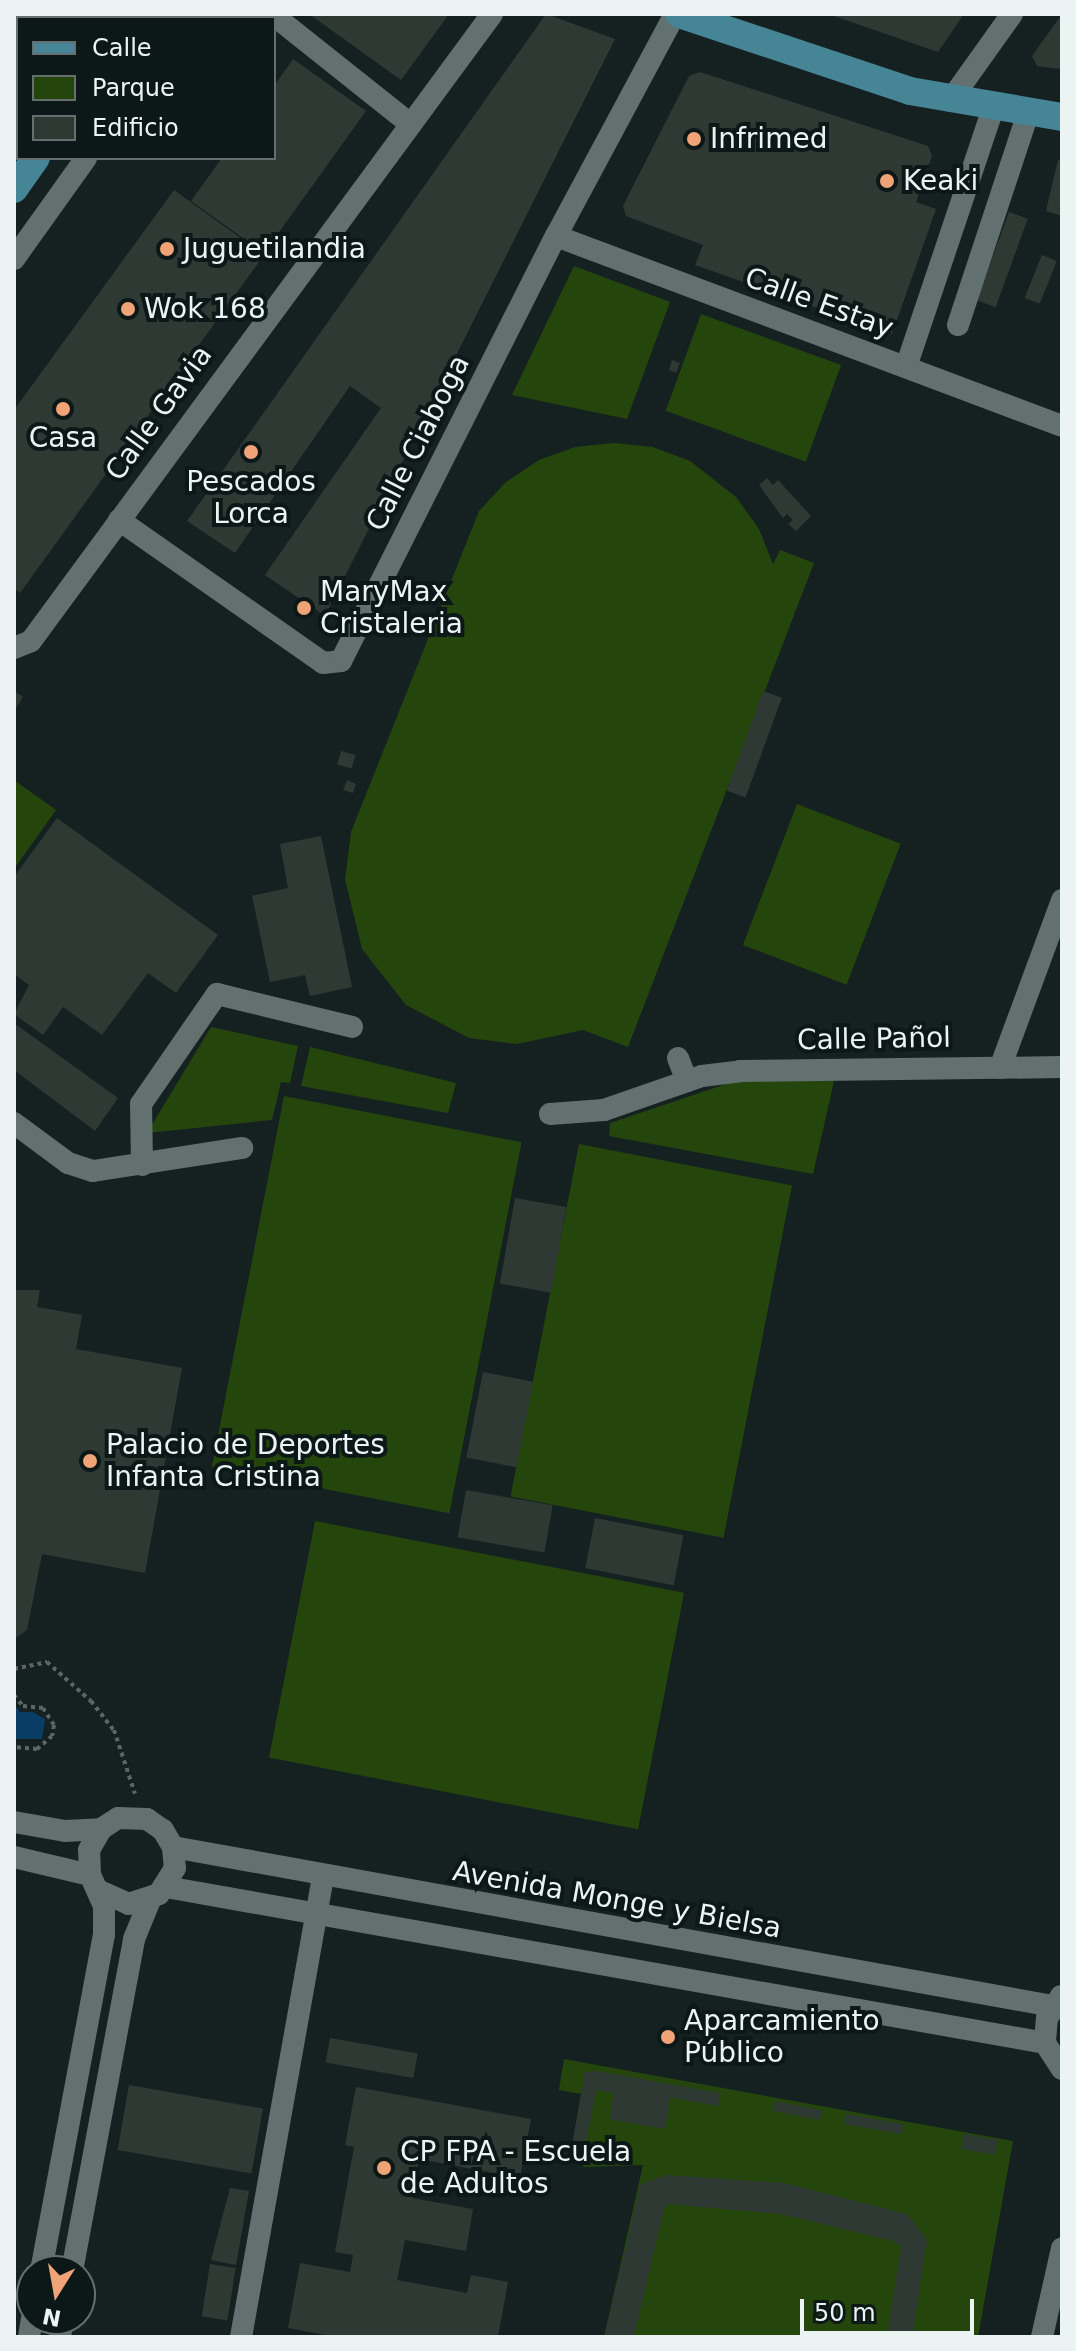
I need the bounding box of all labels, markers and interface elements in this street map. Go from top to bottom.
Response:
legend [16,16,276,160]
text: Calle [92,34,152,62]
text: Parque [92,74,175,102]
text: Edificio [92,114,179,142]
place label: Infrimed [710,122,827,156]
marker: Infrimed [685,130,703,148]
place label: Keaki [903,164,978,198]
marker: Keaki [878,172,896,190]
place label: Juguetilandia [183,232,366,266]
marker: Juguetilandia [158,240,176,258]
street label: Calle Estay [740,261,898,345]
place label: Wok 168 [144,292,266,326]
marker: Wok 168 [119,300,137,318]
street label: Calle Gavia [99,339,219,487]
street label: Calle Ciaboga [359,350,477,536]
marker: Casa [54,400,72,418]
place label: Casa [29,421,97,455]
marker: Pescados Lorca [242,443,260,461]
place label: Pescados Lorca [186,465,316,531]
place label: MaryMax Cristaleria [320,575,463,641]
marker: MaryMax Cristaleria [295,599,313,617]
street label: Calle Pañol [797,1021,951,1057]
place label: Palacio de Deportes Infanta Cristina [106,1428,385,1494]
marker: Palacio de Deportes Infanta Cristina [81,1452,99,1470]
street label: Avenida Monge y Bielsa [450,1855,784,1945]
place label: Aparcamiento Público [684,2004,880,2070]
marker: Aparcamiento Público [659,2028,677,2046]
place label: CP FPA - Escuela de Adultos [400,2135,631,2201]
marker: CP FPA - Escuela de Adultos [375,2159,393,2177]
north arrow [16,2255,96,2335]
scale bar [804,2283,978,2333]
text: 50 m [814,2299,876,2327]
text: N [40,2303,63,2331]

